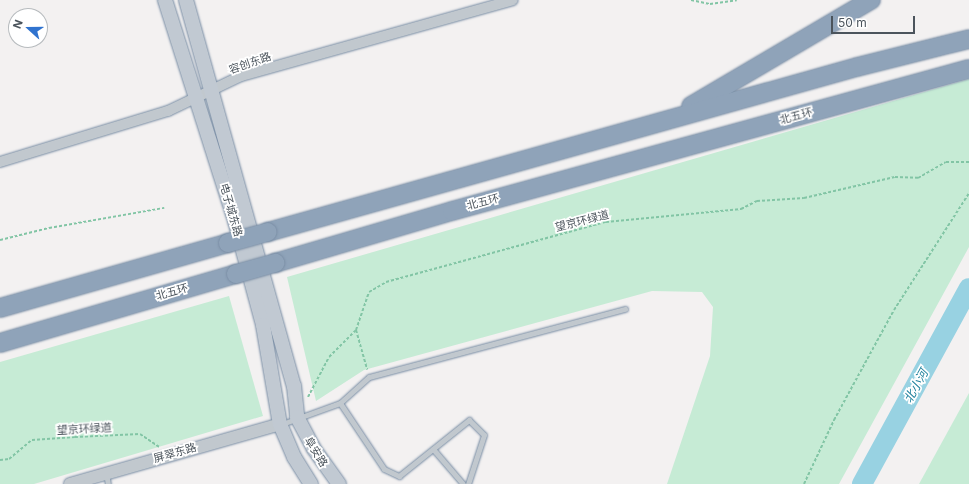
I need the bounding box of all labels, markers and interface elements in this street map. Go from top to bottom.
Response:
north arrow [8,8,48,48]
scale bar [833,8,917,34]
text: 50 m [838,15,867,30]
text: N [10,18,26,30]
street label: 容创东路 [227,50,273,76]
street label: 北五环 [778,105,814,127]
street label: 电子城东路 [217,182,245,238]
street label: 北五环 [465,191,501,213]
street label: 望京环绿道 [554,208,610,234]
street label: 北五环 [154,281,190,303]
water label: 北小河 [901,367,931,405]
street label: 望京环绿道 [56,421,112,437]
street label: 阜安路 [302,434,330,470]
street label: 屏翠东路 [152,441,198,465]

